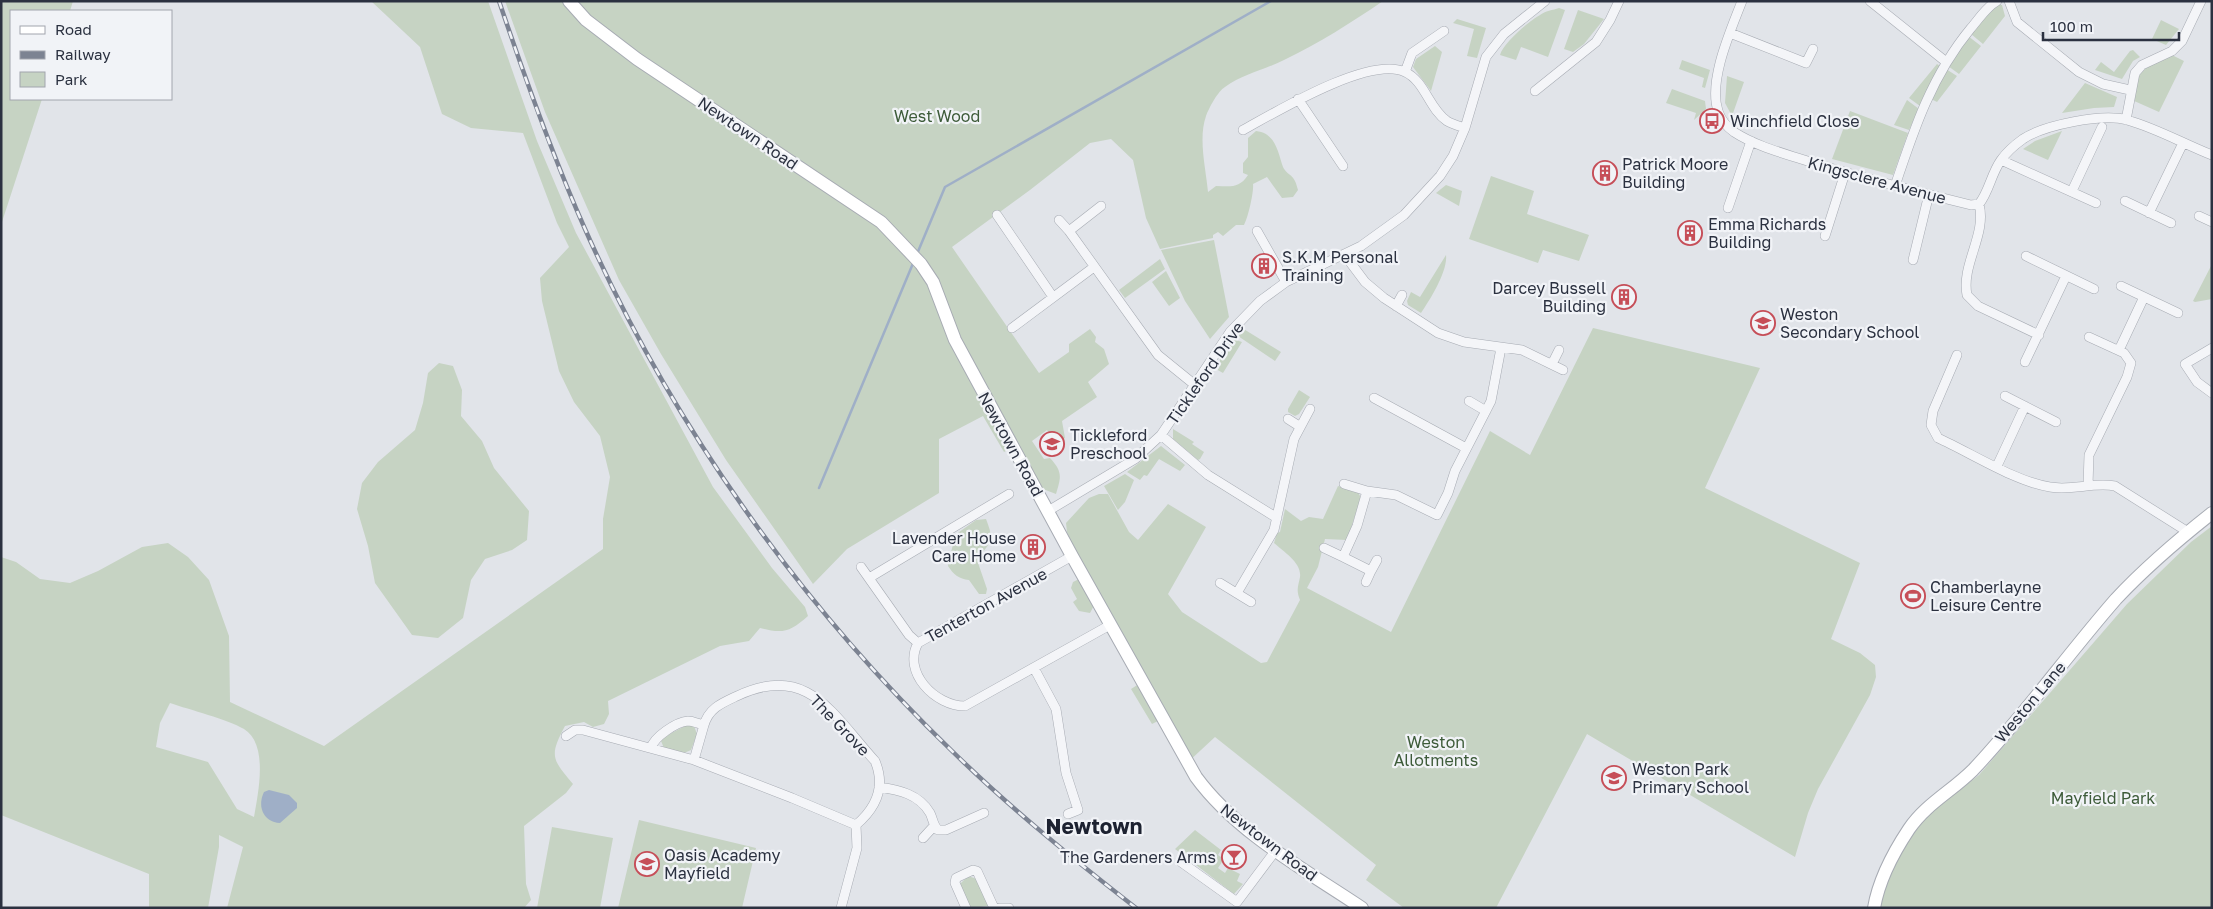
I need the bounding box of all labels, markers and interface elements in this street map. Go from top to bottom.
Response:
legend [10,10,172,100]
scale bar [2043,10,2179,42]
text: 100 m [2050,17,2093,35]
text: Road [55,20,92,38]
text: Railway [55,45,111,63]
text: Park [55,70,88,88]
street label: Newtown Road [694,92,802,174]
park label: West Wood [894,106,980,126]
bus stop icon: Winchfield Close [1699,108,1725,134]
place label: Winchfield Close [1730,111,1859,131]
street label: Kingsclere Avenue [1806,152,1948,208]
place label: Patrick Moore Building [1622,154,1728,192]
building icon: Patrick Moore Building [1592,160,1618,186]
place label: Emma Richards Building [1708,214,1826,252]
building icon: Emma Richards Building [1677,220,1703,246]
place label: S.K.M Personal Training [1282,247,1398,285]
building icon: S.K.M Personal Training [1251,253,1277,279]
place label: Darcey Bussell Building [1492,278,1606,316]
building icon: Darcey Bussell Building [1611,284,1637,310]
place label: Weston Secondary School [1780,304,1919,342]
school or university icon: Weston Secondary School [1750,310,1776,336]
street label: Tickleford Drive [1162,318,1248,428]
street label: Newtown Road [974,388,1048,500]
place label: Tickleford Preschool [1070,425,1147,463]
school or university icon: Tickleford Preschool [1039,431,1065,457]
place label: Lavender House Care Home [892,528,1016,566]
building icon: Lavender House Care Home [1020,534,1046,560]
street label: Tenterton Avenue [922,563,1050,647]
place label: Chamberlayne Leisure Centre [1930,577,2042,615]
sports icon: Chamberlayne Leisure Centre [1900,583,1926,609]
street label: Weston Lane [1990,657,2070,747]
street label: The Grove [806,690,874,760]
park label: Weston Allotments [1394,732,1478,770]
place label: Weston Park Primary School [1632,759,1749,797]
school or university icon: Weston Park Primary School [1601,765,1627,791]
park label: Mayfield Park [2051,788,2155,808]
street label: Newtown Road [1216,799,1322,885]
district label: Newtown [1045,813,1143,839]
bar icon: The Gardeners Arms [1221,844,1247,870]
place label: Oasis Academy Mayfield [664,845,780,883]
place label: The Gardeners Arms [1060,847,1216,867]
school or university icon: Oasis Academy Mayfield [634,851,660,877]

